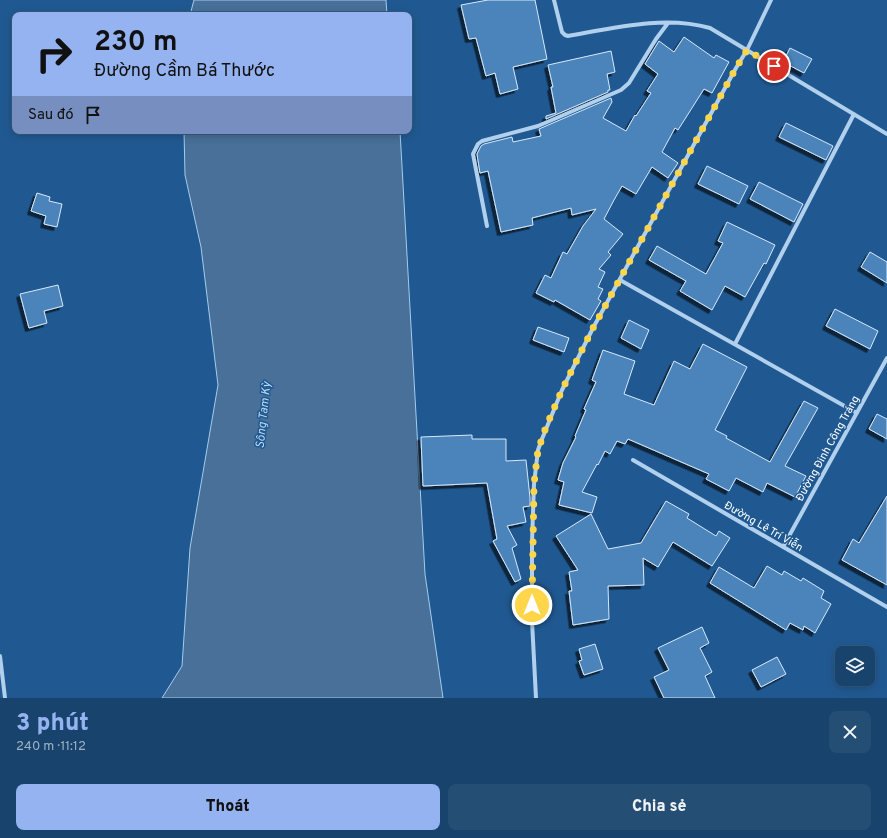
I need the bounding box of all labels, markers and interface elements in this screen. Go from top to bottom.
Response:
text: 230 m [94,25,177,61]
icon: right [28,28,80,80]
pin [757,49,791,83]
icon: arrive [763,55,785,77]
text: Đường Cầm Bá Thước [94,60,275,83]
icon: arrive [82,104,104,126]
text: Sau đó [28,106,74,125]
water label: Sông Tam Kỳ [253,380,276,449]
street label: Đường Đinh Công Tráng [793,393,863,504]
street label: Đường Lê Trí Viễn [722,498,806,555]
position arrow [511,584,553,626]
map controls [835,646,875,686]
button: layers [835,646,875,686]
text: 3 phút [16,709,89,739]
button: close [829,711,871,753]
text: 240 m · 11:12 [16,739,86,755]
button: Thoát [16,784,440,830]
button: Chia sẻ [448,784,871,830]

